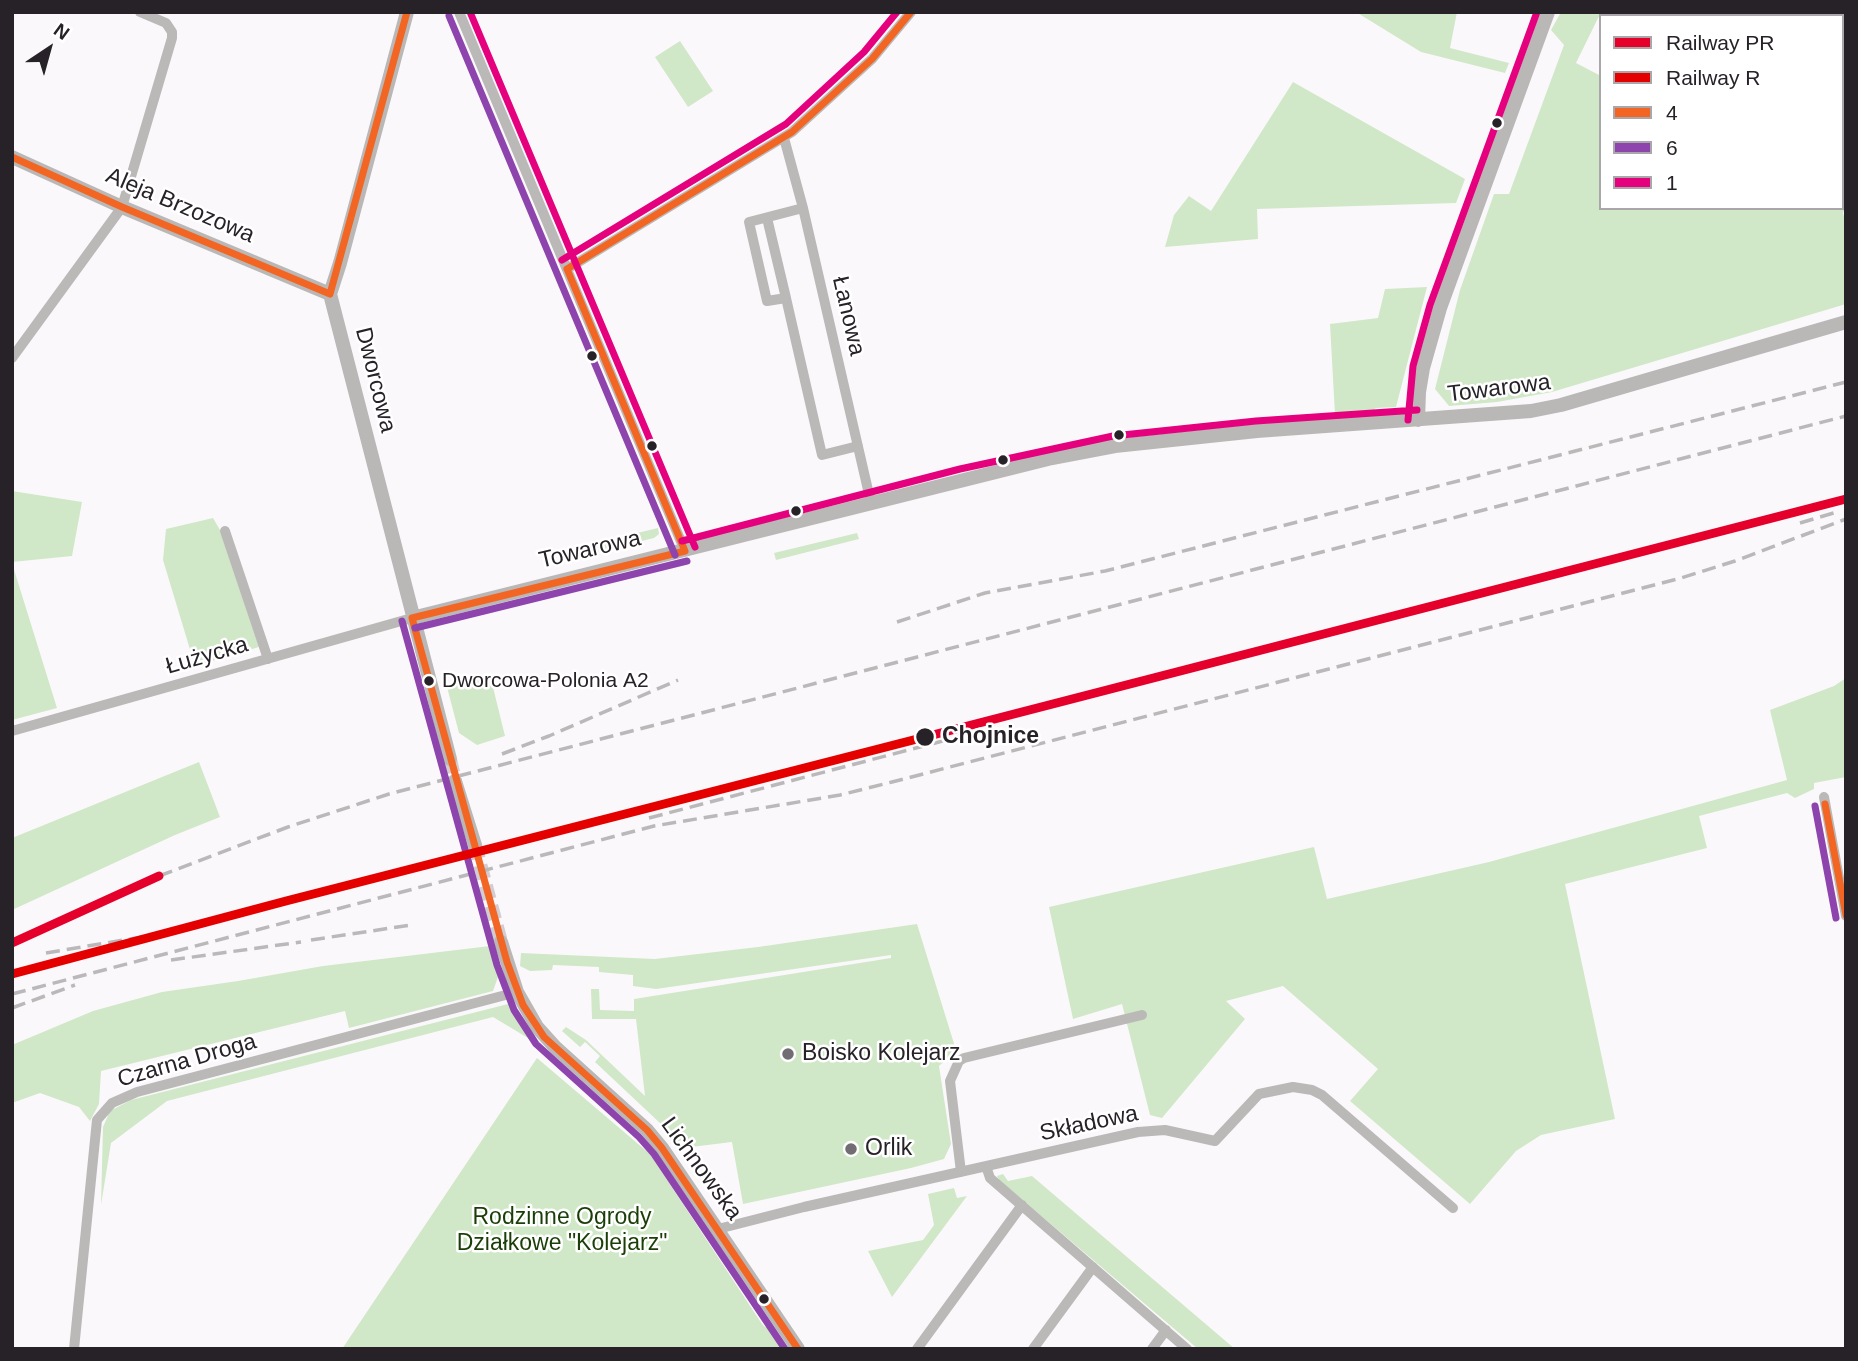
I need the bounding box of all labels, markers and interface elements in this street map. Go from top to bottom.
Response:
north arrow [14,14,84,84]
legend [1599,14,1844,210]
text: N [50,19,73,44]
text: Railway PR [1666,31,1775,54]
text: Railway R [1666,66,1761,89]
text: 4 [1666,101,1678,124]
unlabelled marker [1490,116,1504,130]
text: 6 [1666,136,1678,159]
street label: Aleja Brzozowa [102,162,258,250]
text: 1 [1666,171,1678,194]
street label: Łanowa [825,274,871,358]
street label: Dworcowa [349,325,401,435]
unlabelled marker [585,349,599,363]
street label: Towarowa [1446,369,1552,409]
unlabelled marker [1112,428,1126,442]
unlabelled marker [645,439,659,453]
unlabelled marker [996,453,1010,467]
unlabelled marker [789,504,803,518]
street label: Towarowa [536,525,644,575]
street label: Łużycka [163,631,251,681]
place label: Dworcowa-Polonia A2 [442,668,649,694]
marker: Dworcowa-Polonia A2 [422,674,436,688]
place label: Chojnice [942,723,1039,751]
marker: Chojnice [914,726,936,748]
street label: Czarna Droga [114,1028,260,1094]
place label: Boisko Kolejarz [802,1040,961,1068]
marker: Boisko Kolejarz [780,1046,796,1062]
street label: Składowa [1037,1100,1141,1148]
street label: Lichnowska [655,1112,747,1226]
place label: Orlik [865,1135,912,1163]
marker: Orlik [843,1141,859,1157]
park label: Rodzinne Ogrody Działkowe "Kolejarz" [457,1204,667,1258]
unlabelled marker [757,1292,771,1306]

